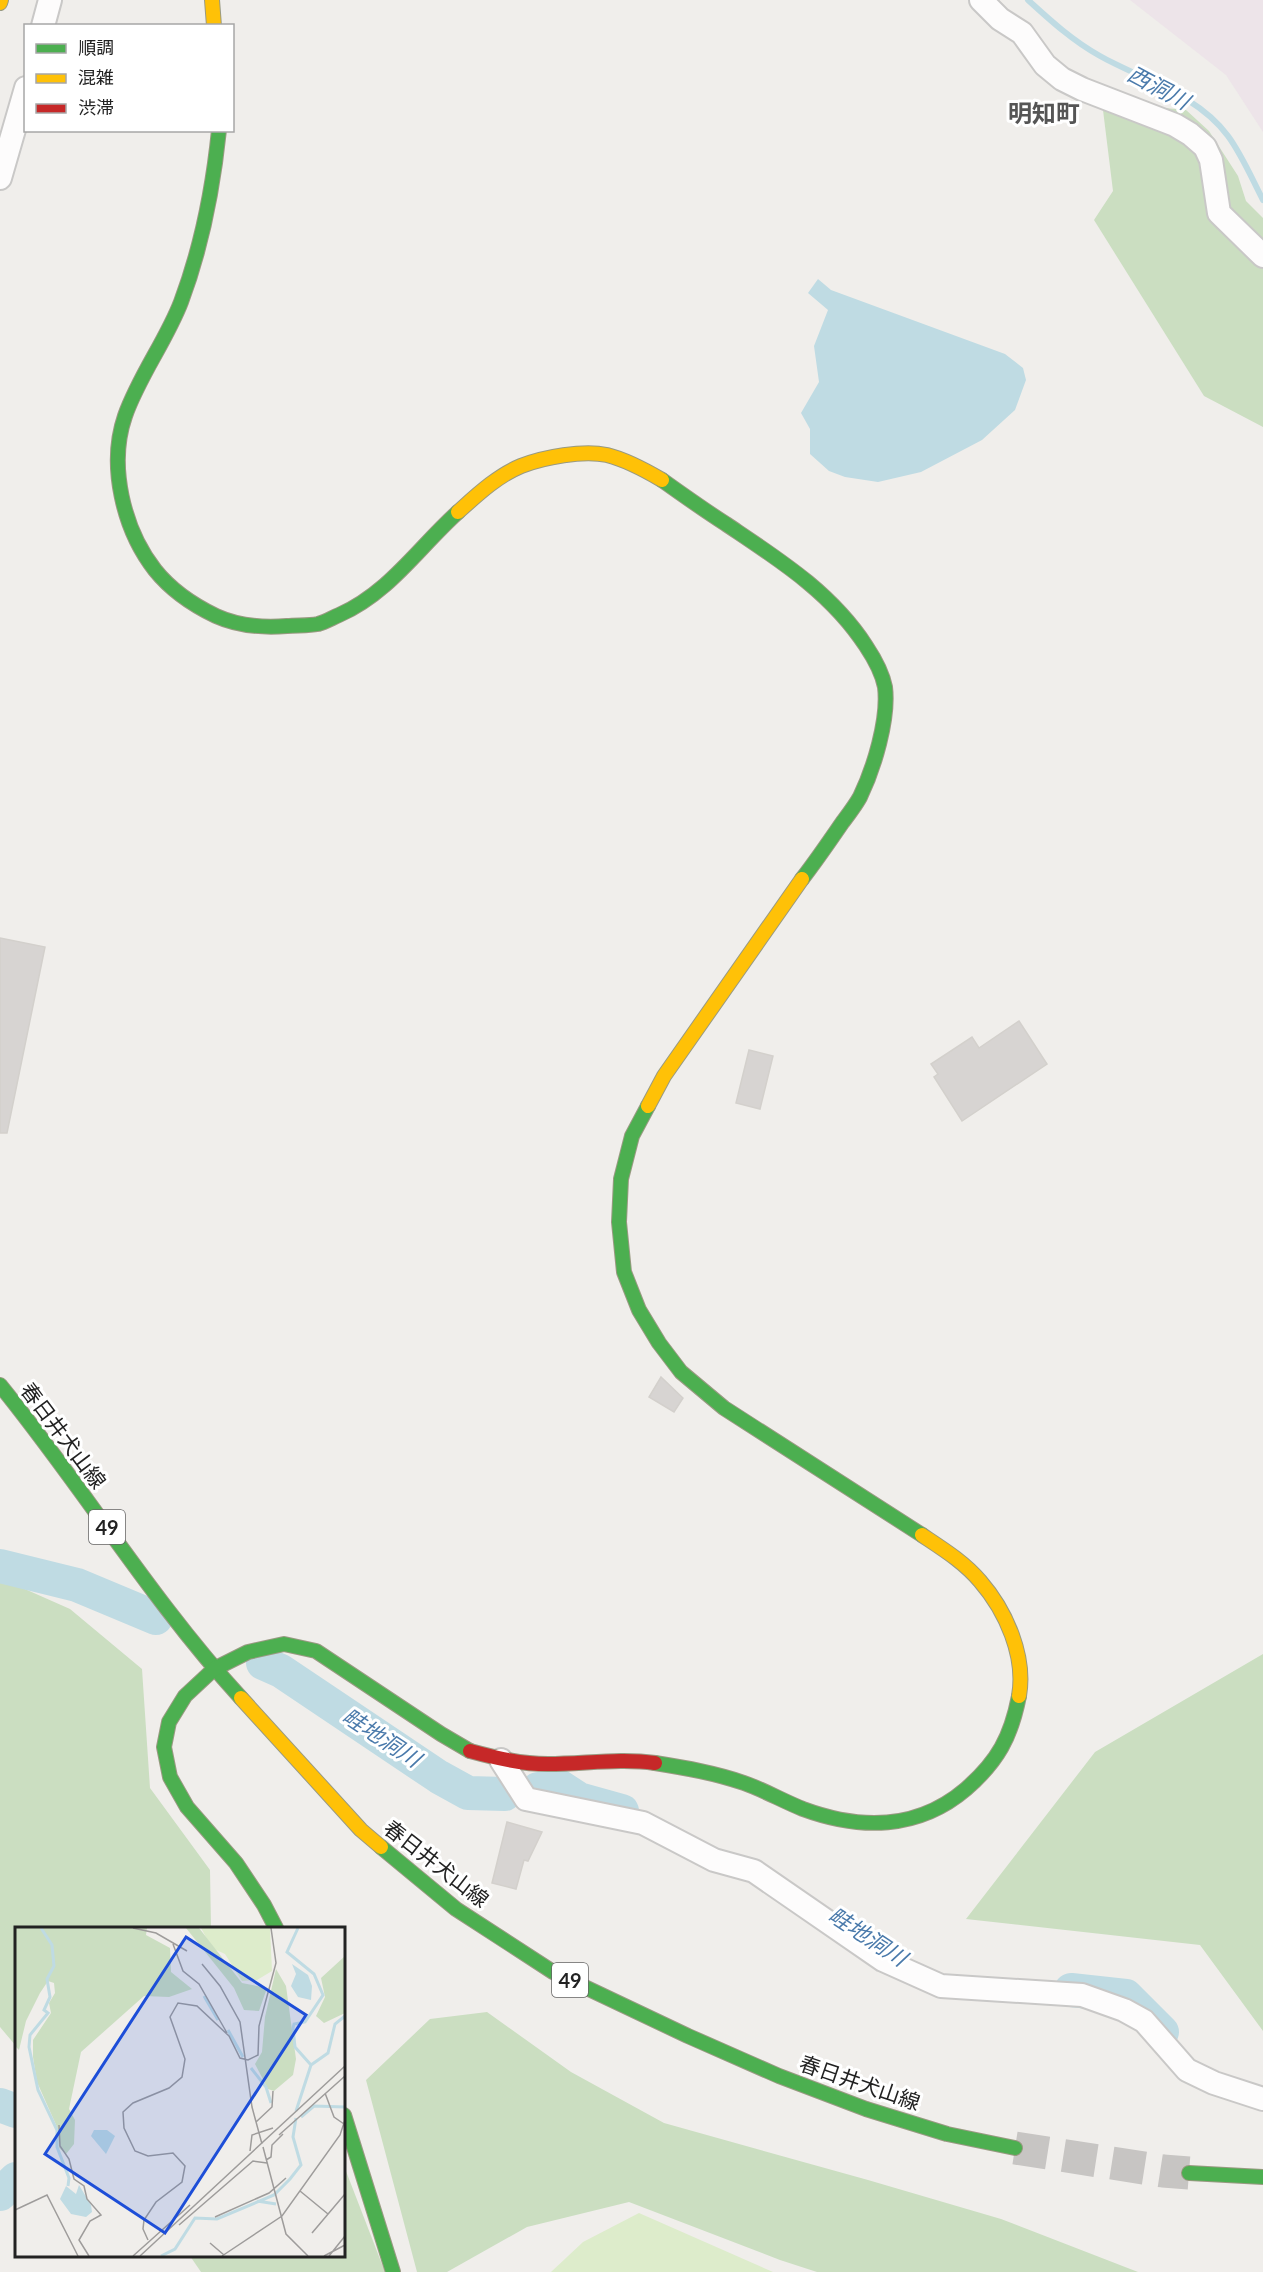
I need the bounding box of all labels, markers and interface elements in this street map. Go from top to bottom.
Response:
legend [24,24,234,132]
text: 順調 [78,36,114,58]
water label: 西洞川 [1124,60,1196,115]
text: 混雑 [78,66,114,88]
text: 渋滞 [78,96,114,118]
district label: 明知町 [1008,98,1080,127]
street label: 春日井犬山線 [16,1377,112,1493]
road number: 49 [89,1510,125,1544]
water label: 畦地洞川 [338,1702,428,1773]
street label: 春日井犬山線 [380,1814,494,1912]
water label: 畦地洞川 [824,1901,914,1972]
inset map [15,1927,345,2257]
road number: 49 [552,1963,588,1997]
street label: 春日井犬山線 [796,2050,924,2114]

